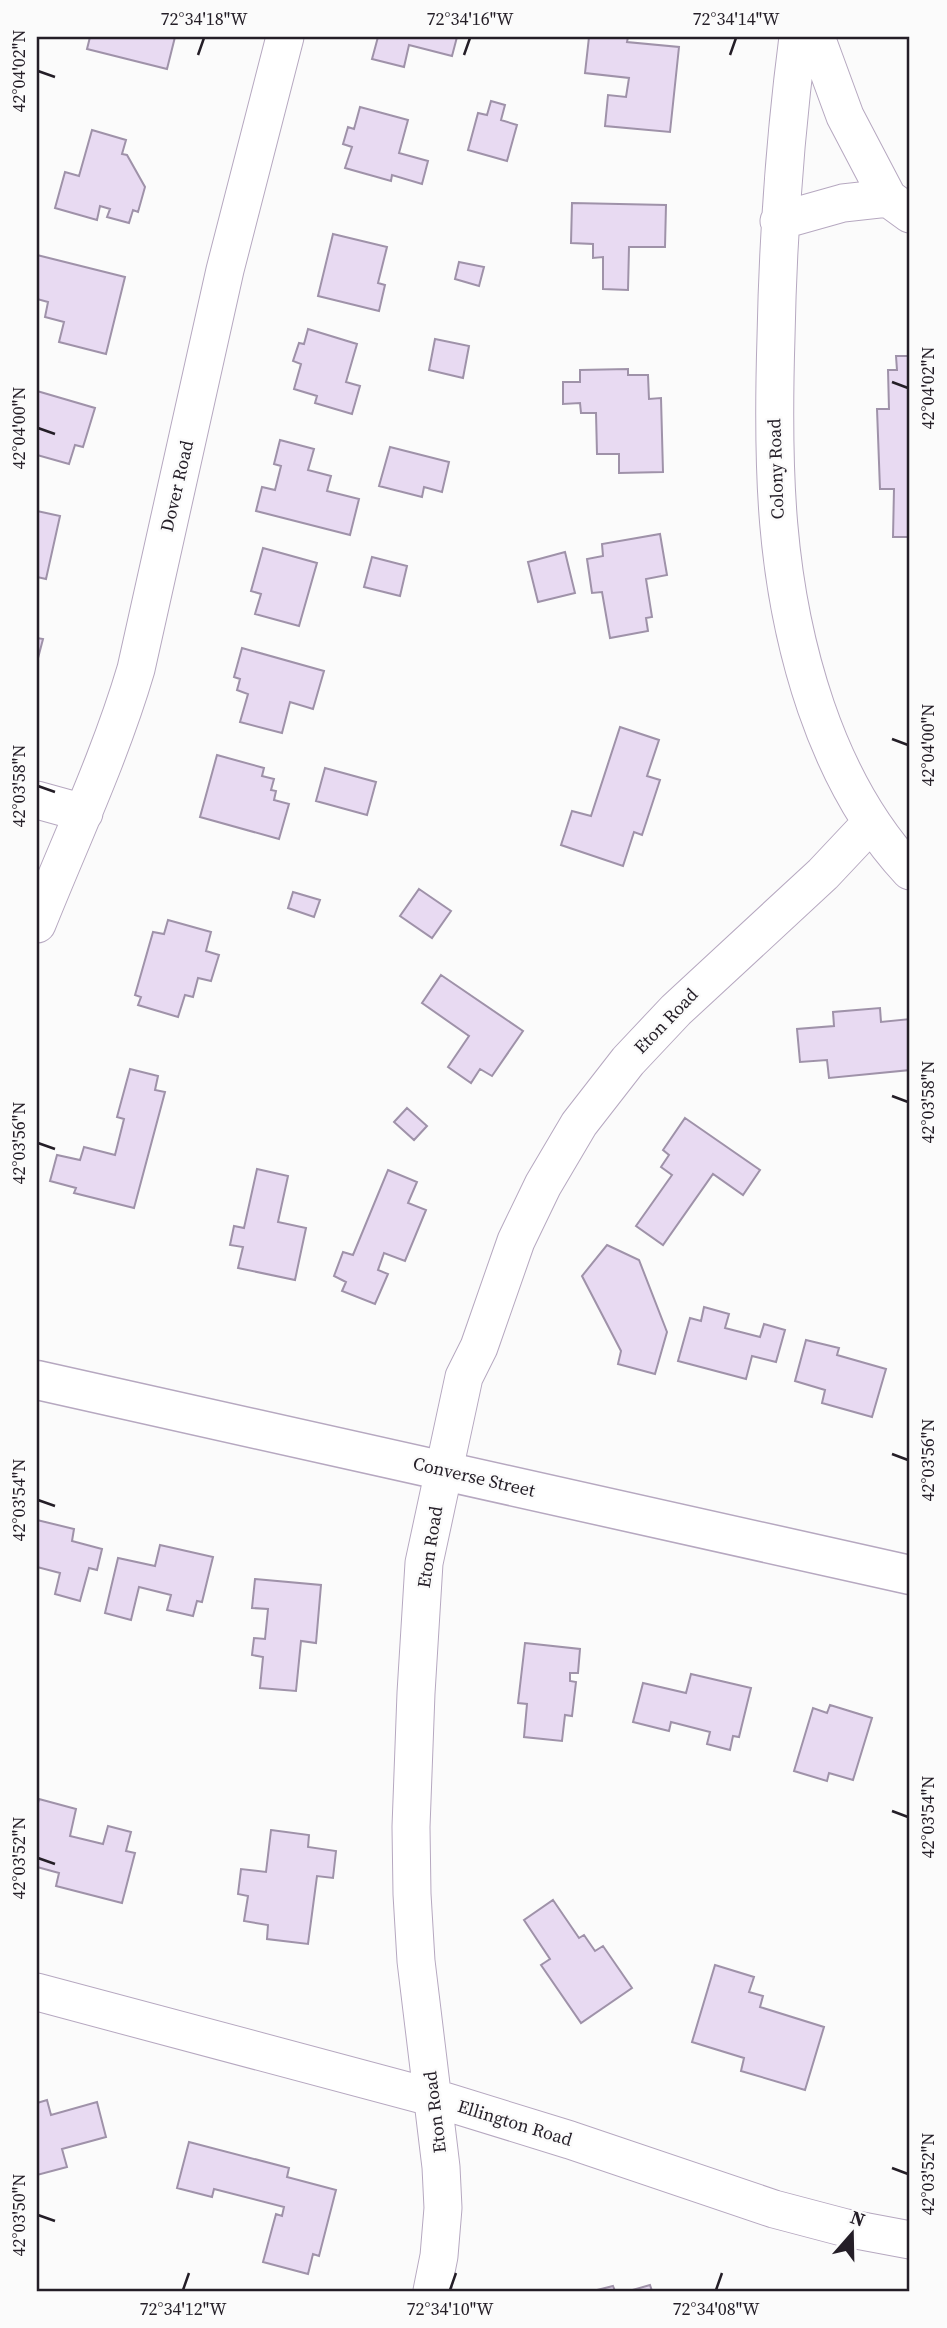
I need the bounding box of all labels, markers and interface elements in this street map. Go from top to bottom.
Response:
text: 72°34'18"W [161,6,248,31]
text: 72°34'16"W [427,6,514,31]
text: 72°34'14"W [693,6,780,31]
text: 42°04'02"N [6,30,31,112]
text: 42°04'02"N [915,347,940,429]
text: 42°04'00"N [6,387,31,469]
street label: Colony Road [761,418,790,520]
street label: Dover Road [154,438,199,534]
text: 42°04'00"N [915,704,940,786]
text: 42°03'58"N [6,745,31,827]
street label: Eton Road [628,982,703,1059]
text: 42°03'58"N [915,1061,940,1143]
text: 42°03'56"N [6,1102,31,1184]
text: 42°03'56"N [915,1419,940,1501]
street label: Converse Street [411,1450,538,1503]
text: 42°03'54"N [6,1459,31,1541]
street label: Eton Road [411,1504,448,1590]
text: 42°03'54"N [915,1776,940,1858]
text: 42°03'52"N [6,1817,31,1899]
street label: Eton Road [417,2070,452,2155]
street label: Ellington Road [455,2093,576,2152]
text: 42°03'52"N [915,2133,940,2215]
text: 42°03'50"N [6,2174,31,2256]
north arrow [818,2198,888,2268]
text: N [847,2203,869,2233]
text: 72°34'12"W [140,2296,227,2321]
text: 72°34'10"W [407,2296,494,2321]
text: 72°34'08"W [673,2296,760,2321]

